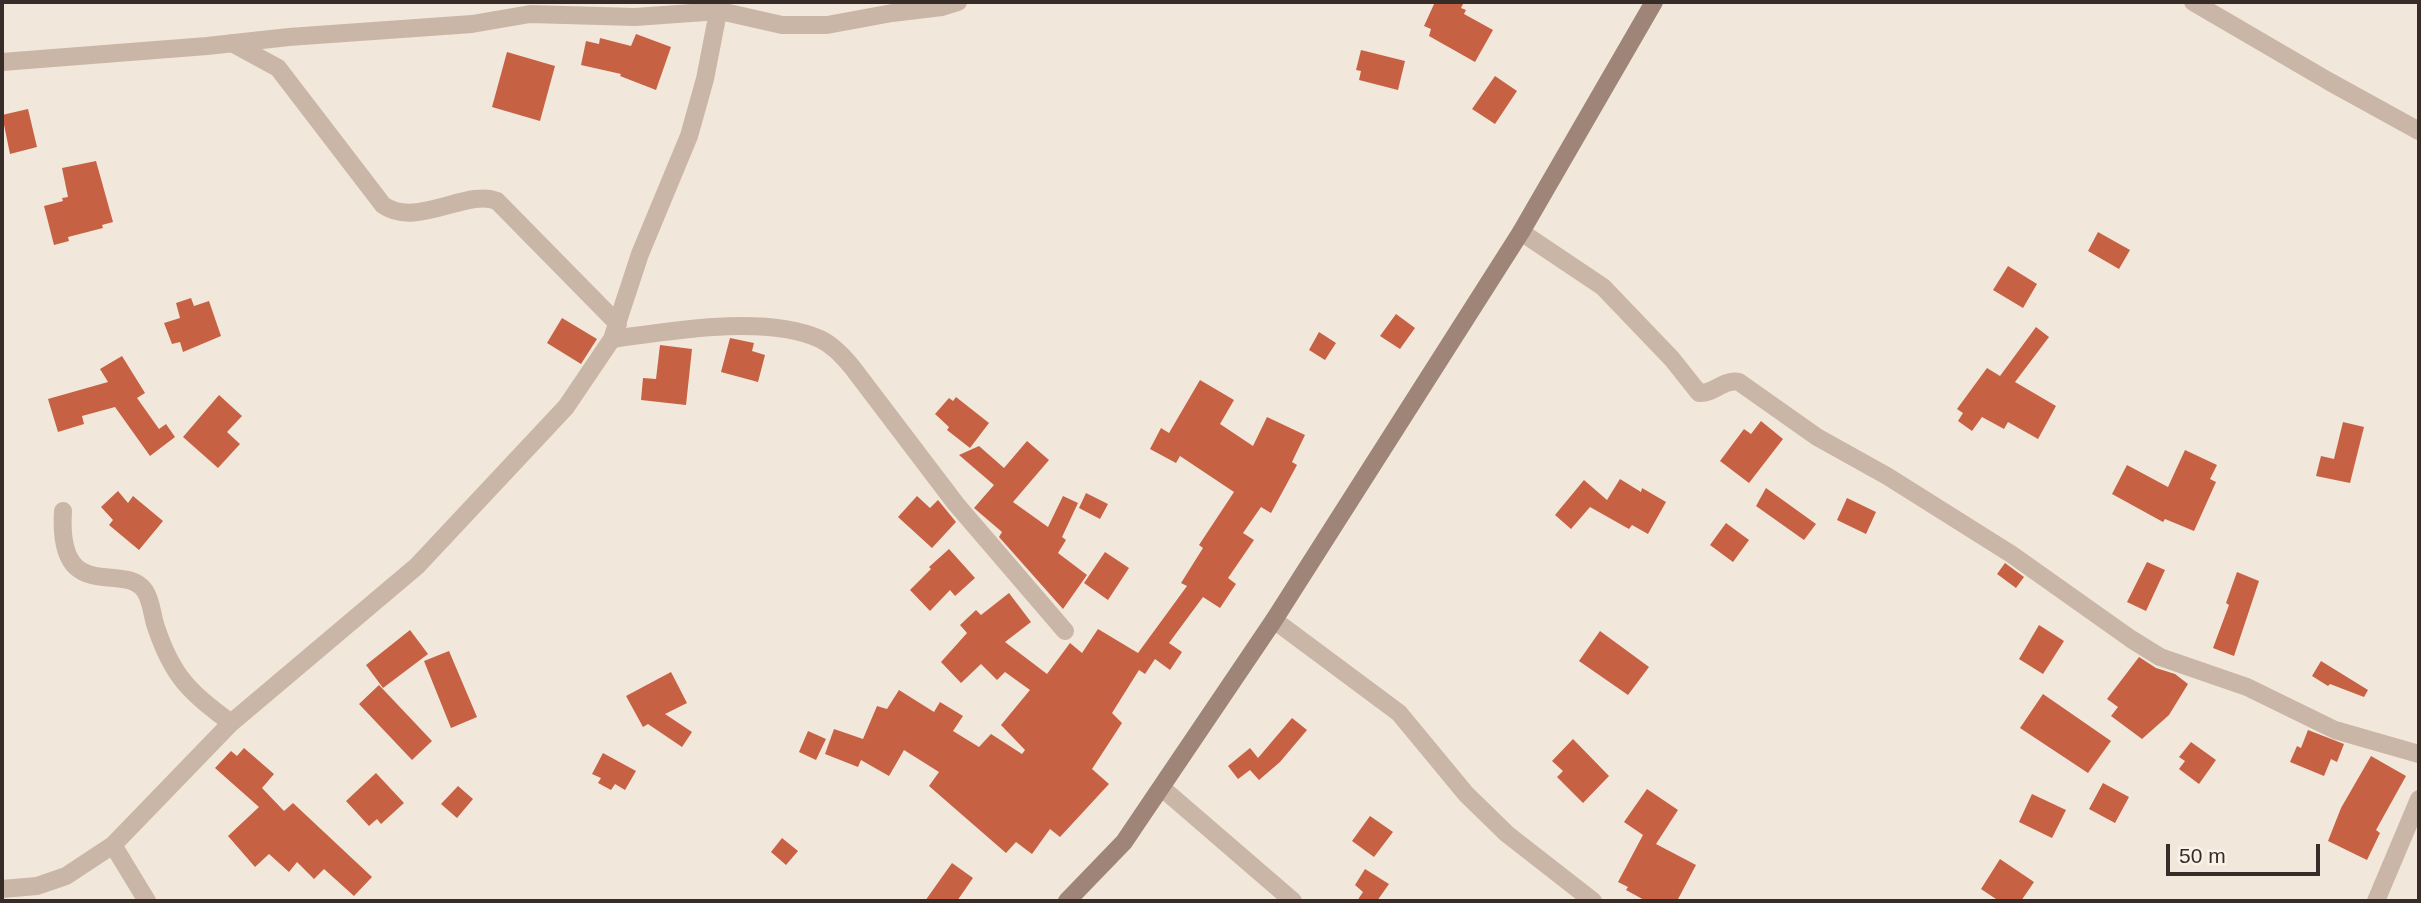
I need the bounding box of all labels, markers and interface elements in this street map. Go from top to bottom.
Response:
scale bar [2169,830,2323,874]
text: 50 m [2179,844,2226,867]

